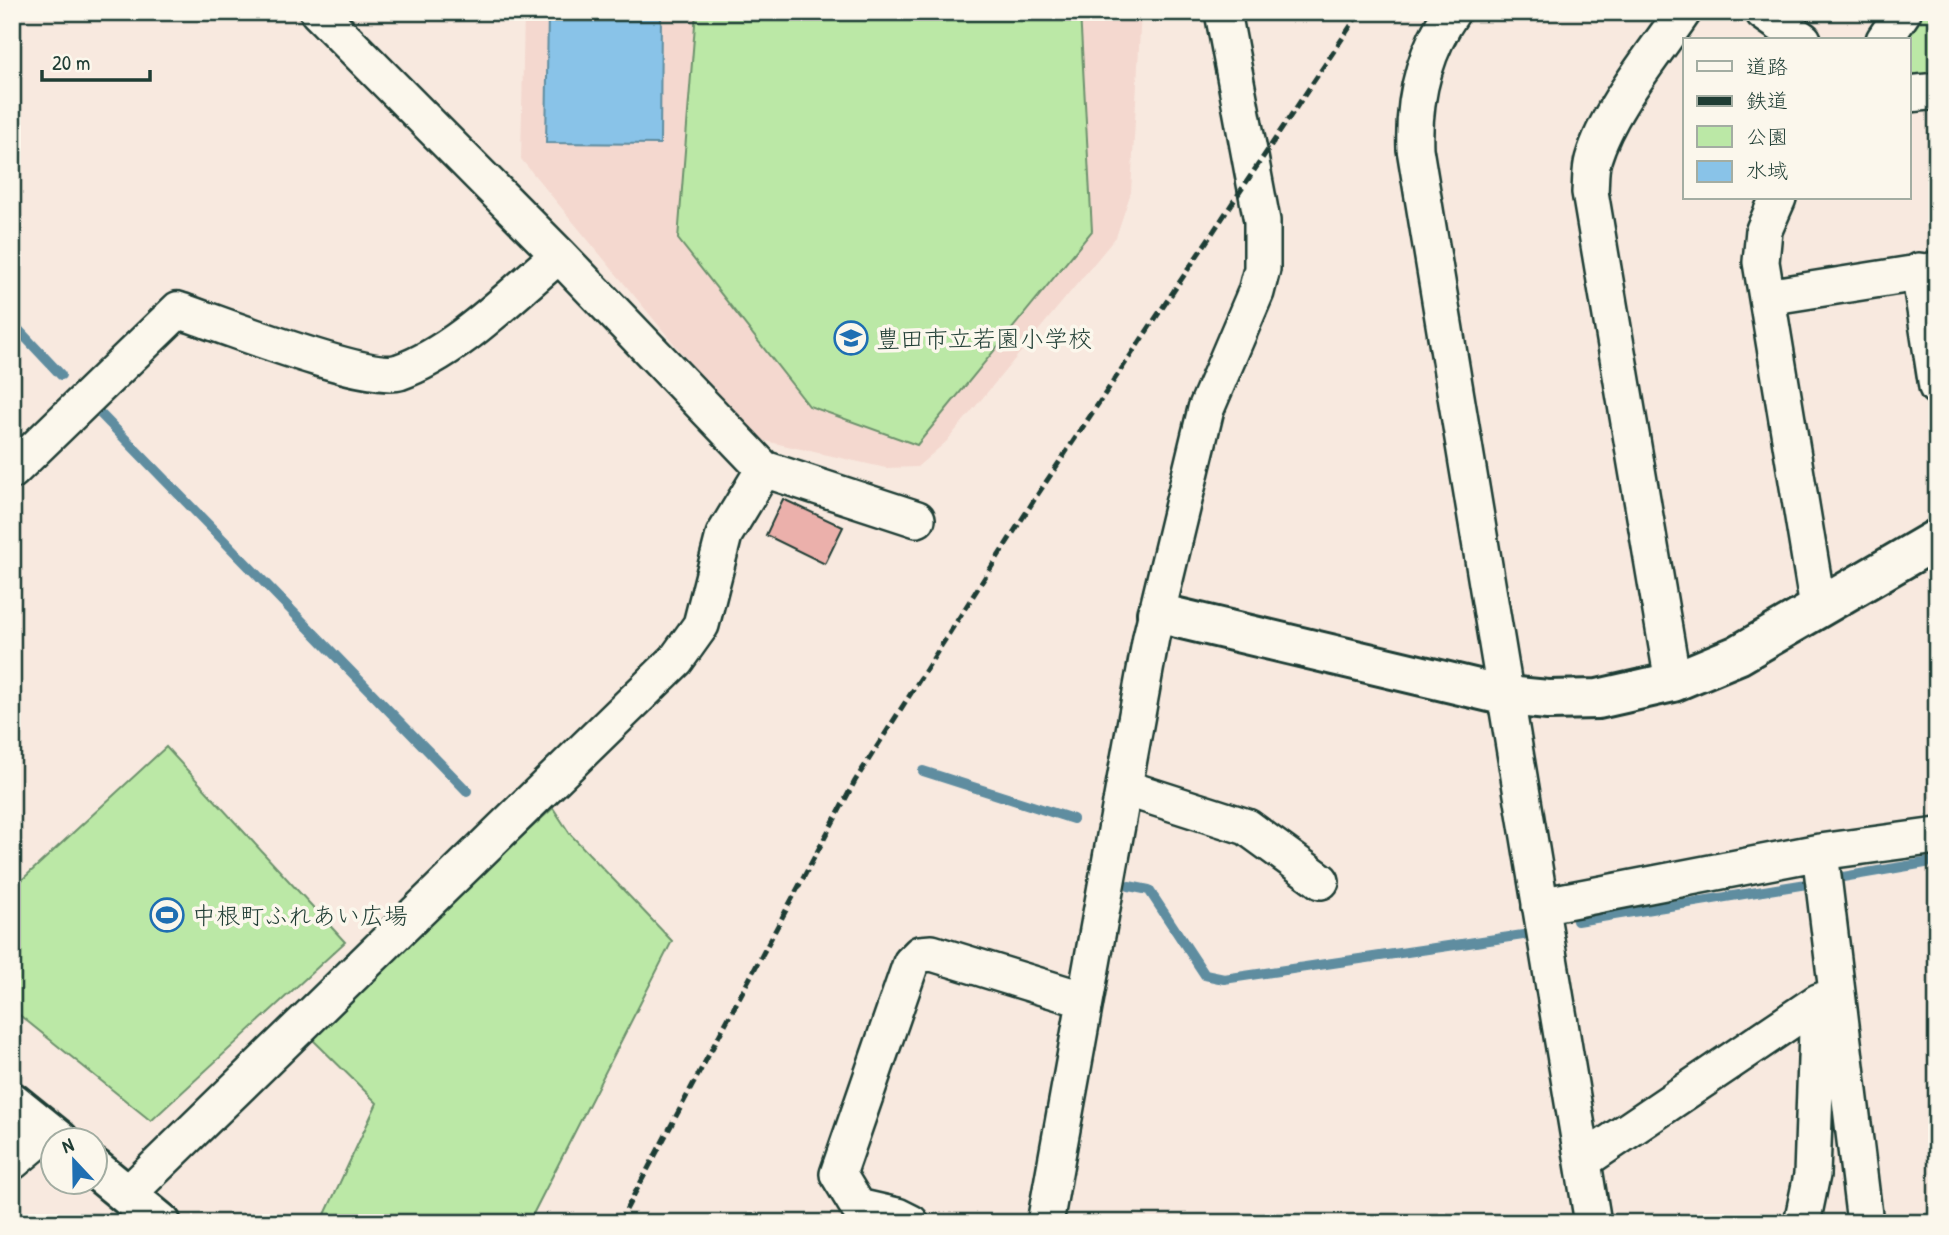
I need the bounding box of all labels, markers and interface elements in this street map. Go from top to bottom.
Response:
scale bar [42,38,150,82]
legend [1683,38,1910,200]
text: 20 m [52,48,90,77]
text: 道路 [1746,52,1788,81]
text: 鉄道 [1746,86,1788,115]
text: 公園 [1746,122,1788,151]
text: 水域 [1746,156,1788,185]
school or university icon: 豊田市立若園小学校 [832,319,870,357]
place label: 豊田市立若園小学校 [876,322,1092,354]
sports icon: 中根町ふれあい広場 [148,896,186,934]
place label: 中根町ふれあい広場 [192,899,408,931]
north arrow [38,1126,108,1196]
text: N [58,1131,77,1159]

